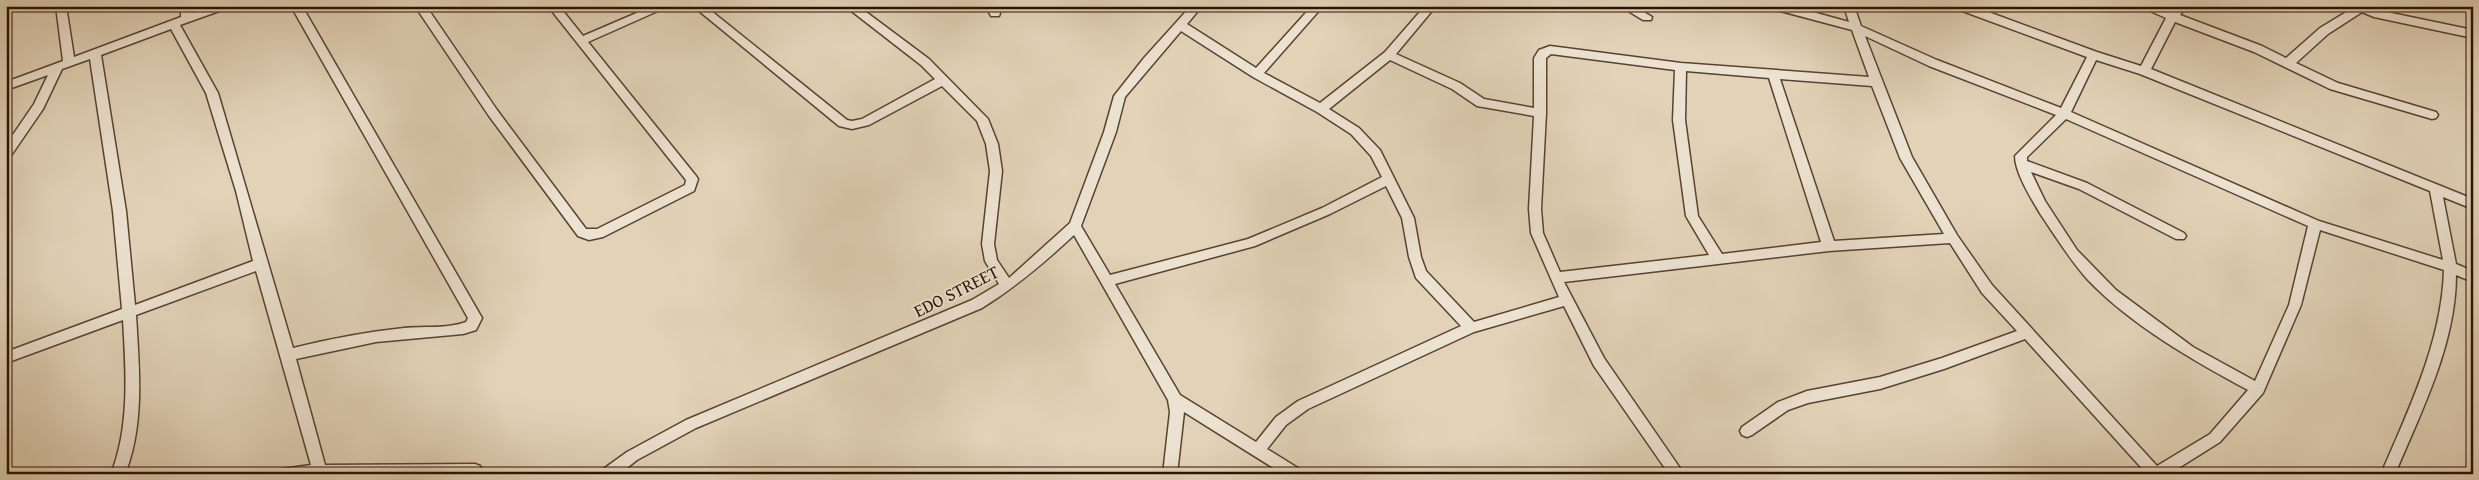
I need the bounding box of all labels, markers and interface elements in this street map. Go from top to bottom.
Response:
street label: EDO STREET [909,258,1003,324]

